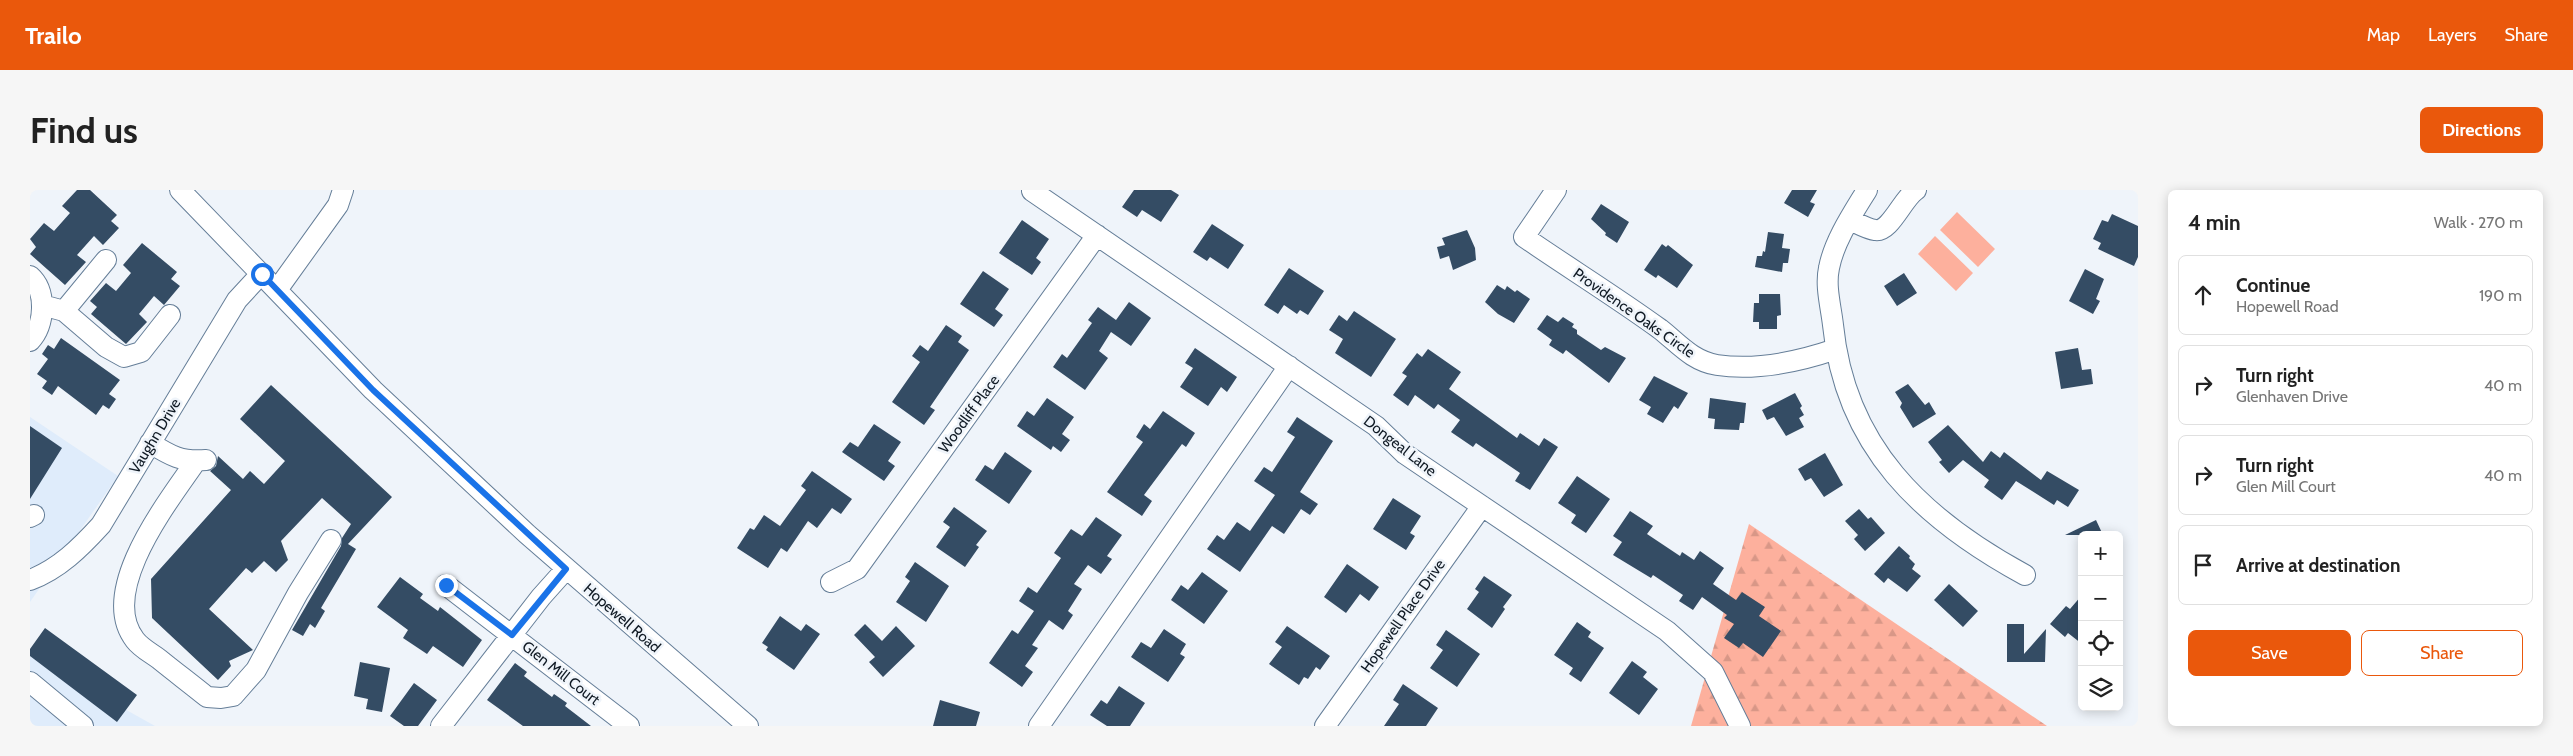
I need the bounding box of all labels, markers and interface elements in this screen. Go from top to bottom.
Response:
text: Trailo [25,21,82,50]
text: Map [2367,24,2400,46]
text: Layers [2428,24,2477,46]
text: Share [2505,24,2548,46]
button: Directions [2420,107,2543,153]
text: Find us [30,109,138,152]
text: 4 min [2188,210,2241,235]
text: Walk · 270 m [2434,213,2523,232]
route start [251,263,274,286]
street label: Providence Oaks Circle [1570,264,1698,362]
text: Continue [2236,274,2310,297]
icon: ahead [2189,281,2217,309]
text: 190 m [2479,286,2522,305]
text: Hopewell Road [2236,297,2339,316]
text: Turn right [2236,364,2314,387]
street label: Woodliff Place [935,371,1004,457]
icon: right [2189,371,2217,399]
text: 40 m [2484,376,2522,395]
text: Glenhaven Drive [2236,387,2348,406]
street label: Vaughn Drive [125,395,185,477]
street label: Dongeal Lane [1360,412,1440,480]
text: Turn right [2236,454,2314,477]
icon: right [2189,461,2217,489]
text: 40 m [2484,466,2522,485]
text: Glen Mill Court [2236,477,2336,496]
map controls [2078,531,2123,711]
button: + [2078,531,2123,576]
icon: arrive [2189,551,2217,579]
text: Arrive at destination [2236,554,2400,577]
street label: Hopewell Place Drive [1357,556,1449,676]
route end [435,574,458,597]
button: − [2078,576,2123,621]
street label: Hopewell Road [580,580,664,656]
button: locate [2078,621,2123,666]
button: Save [2188,630,2351,676]
button: Share [2361,630,2523,676]
street label: Glen Mill Court [519,637,603,709]
button: layers [2078,666,2123,711]

